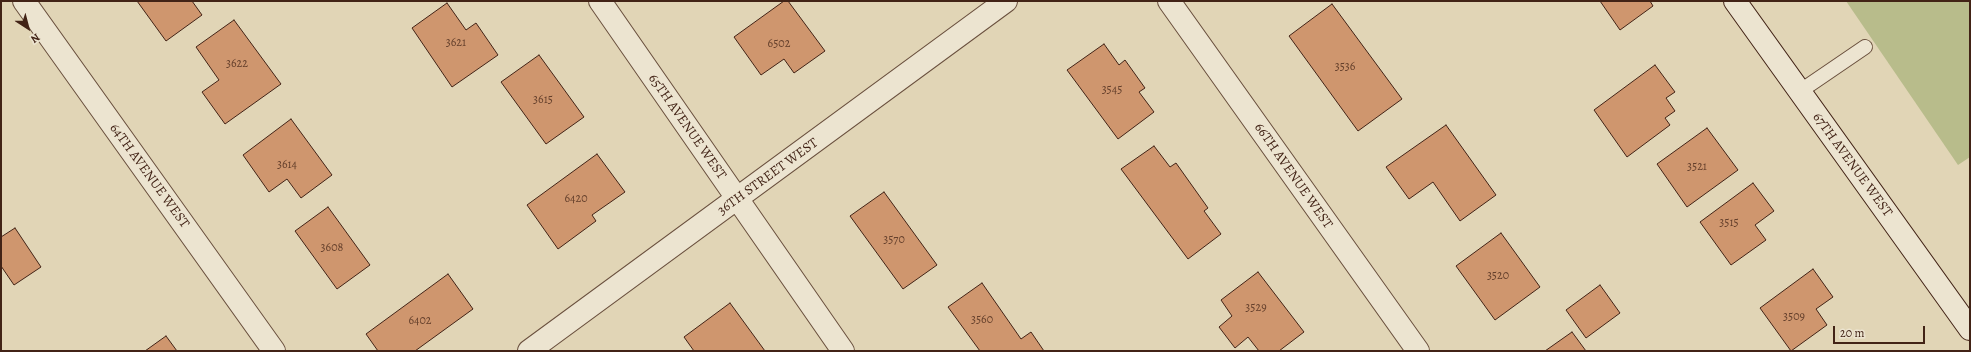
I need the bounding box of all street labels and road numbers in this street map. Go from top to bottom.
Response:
street label: 65TH AVENUE WEST [644,71,730,183]
street label: 67TH AVENUE WEST [1809,110,1895,220]
street label: 64TH AVENUE WEST [105,120,193,232]
street label: 66TH AVENUE WEST [1250,120,1336,232]
street label: 36TH STREET WEST [714,135,822,219]

